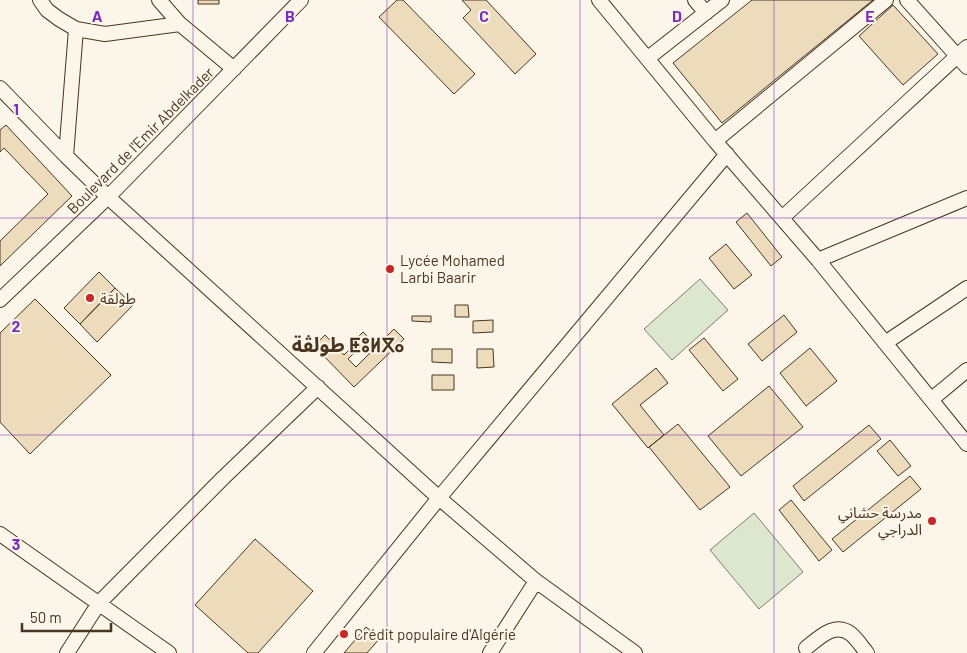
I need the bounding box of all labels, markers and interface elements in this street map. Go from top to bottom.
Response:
text: A [92,6,103,25]
text: B [285,6,295,25]
text: C [479,6,489,25]
text: D [672,6,682,25]
text: E [865,6,875,25]
street label: Boulevard de l'Emir Abdelkader [63,63,217,217]
text: 1 [13,99,19,118]
place label: Lycée Mohamed Larbi Baarir [400,251,505,286]
marker: Lycée Mohamed Larbi Baarir [384,263,396,275]
place label: طولقة [100,289,136,308]
marker: طولقة [84,292,96,304]
text: 2 [12,316,21,335]
district label: طولڤة ⵟⵓⵍⴳⴰ [292,332,405,357]
place label: مدرسة حشاني الدراجي [838,503,922,541]
marker: مدرسة حشاني الدراجي [926,515,938,527]
text: 3 [12,534,20,553]
scale bar [22,600,111,632]
text: 50 m [30,608,62,626]
place label: Crédit populaire d'Algérie [354,625,516,643]
marker: Crédit populaire d'Algérie [338,628,350,640]

